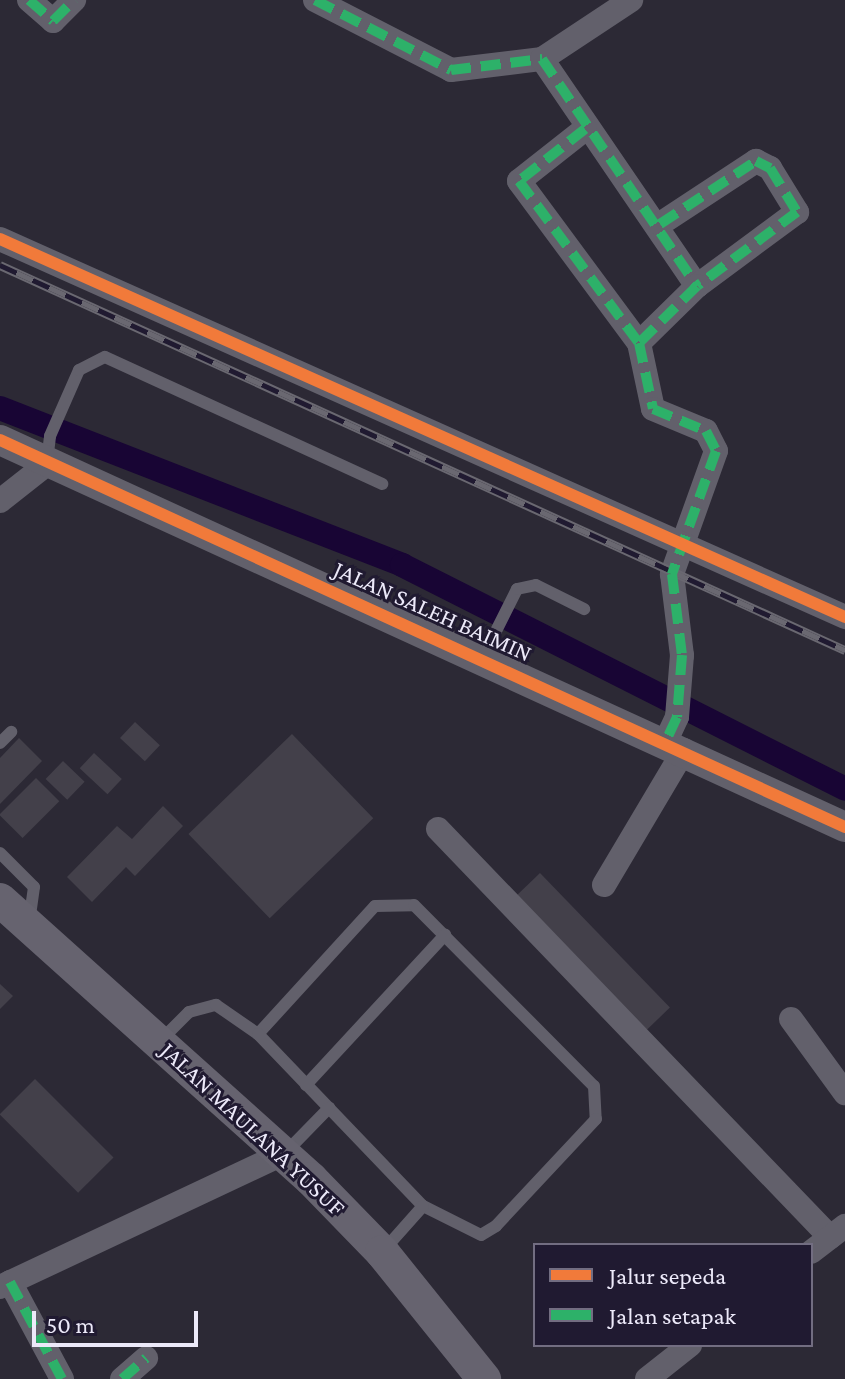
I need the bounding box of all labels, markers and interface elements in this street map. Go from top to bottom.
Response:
street label: JALAN SALEH BAIMIN [330,554,536,668]
street label: JALAN MAULANA YUSUF [155,1036,351,1222]
legend [533,1243,813,1347]
text: Jalur sepeda [609,1262,726,1289]
scale bar [36,1295,202,1345]
text: Jalan setapak [609,1302,736,1329]
text: 50 m [46,1311,95,1338]

